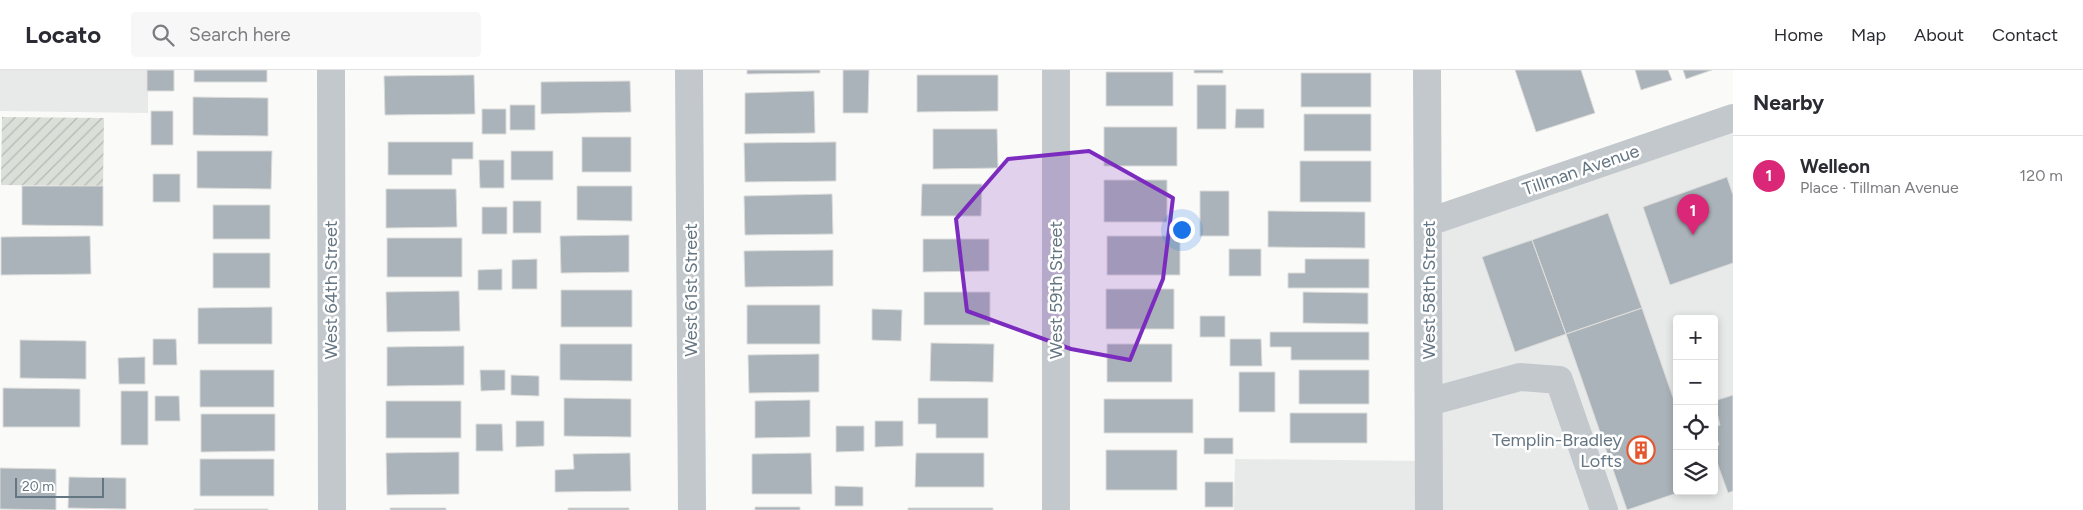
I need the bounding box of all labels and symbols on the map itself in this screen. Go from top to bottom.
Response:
street label: Tillman Avenue [1520,140,1642,200]
pin: 1 [1677,194,1709,235]
your location [1169,217,1195,243]
street label: West 64th Street [320,220,342,360]
street label: West 58th Street [1418,220,1440,360]
street label: West 59th Street [1045,221,1067,359]
street label: West 61st Street [680,223,702,357]
place label: Templin-Bradley Lofts [1492,429,1623,472]
building icon: Templin-Bradley Lofts [1626,435,1656,465]
scale bar [15,475,104,498]

